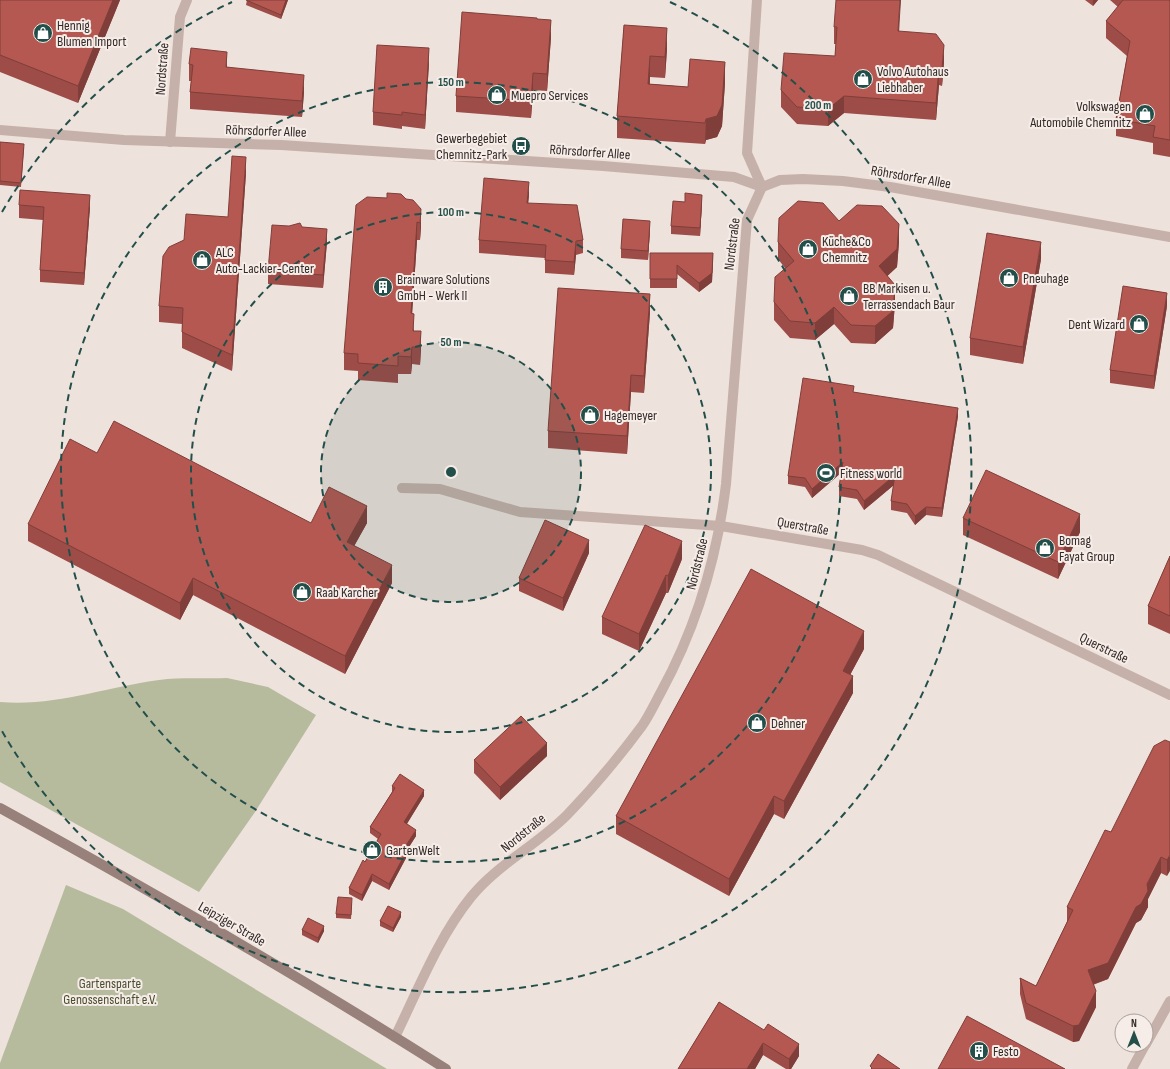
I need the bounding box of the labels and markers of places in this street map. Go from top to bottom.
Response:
place label: Hennig Blumen Import [57,17,126,50]
shop icon: Hennig Blumen Import [32,22,54,44]
place label: Volvo Autohaus Liebhaber [877,63,949,96]
shop icon: Volvo Autohaus Liebhaber [852,68,874,90]
shop icon: Muepro Services [486,84,508,106]
place label: Muepro Services [511,87,588,104]
place label: Volkswagen Automobile Chemnitz [1029,98,1131,131]
shop icon: Volkswagen Automobile Chemnitz [1134,103,1156,125]
place label: Gewerbegebiet Chemnitz-Park [436,130,508,163]
bus stop icon: Gewerbegebiet Chemnitz-Park [510,135,532,157]
place label: Küche&Co Chemnitz [822,233,871,266]
shop icon: Küche&Co Chemnitz [797,238,819,260]
place label: ALC Auto-Lackier-Center [215,244,314,277]
shop icon: ALC Auto-Lackier-Center [191,249,213,271]
shop icon: Pneuhage [998,267,1020,289]
place label: Pneuhage [1023,270,1069,287]
place label: Brainware Solutions GmbH - Werk II [397,271,490,304]
building icon: Brainware Solutions GmbH - Werk II [372,276,394,298]
place label: BB Markisen u. Terrassendach Baur [863,280,955,313]
shop icon: BB Markisen u. Terrassendach Baur [838,285,860,307]
shop icon: Dent Wizard [1128,313,1150,335]
place label: Dent Wizard [1068,316,1125,333]
shop icon: Hagemeyer [579,404,601,426]
place label: Hagemeyer [604,407,657,424]
sports icon: Fitness world [815,462,837,484]
centre of rings [444,465,458,479]
place label: Fitness world [840,465,902,482]
place label: Bomag Fayat Group [1059,532,1115,565]
shop icon: Bomag Fayat Group [1034,537,1056,559]
shop icon: Raab Karcher [291,581,313,603]
place label: Raab Karcher [316,584,378,601]
shop icon: Dehner [746,712,768,734]
place label: Dehner [771,715,805,732]
shop icon: GartenWelt [361,839,383,861]
place label: GartenWelt [386,842,440,859]
building icon: Festo [968,1040,990,1062]
place label: Festo [993,1043,1019,1060]

